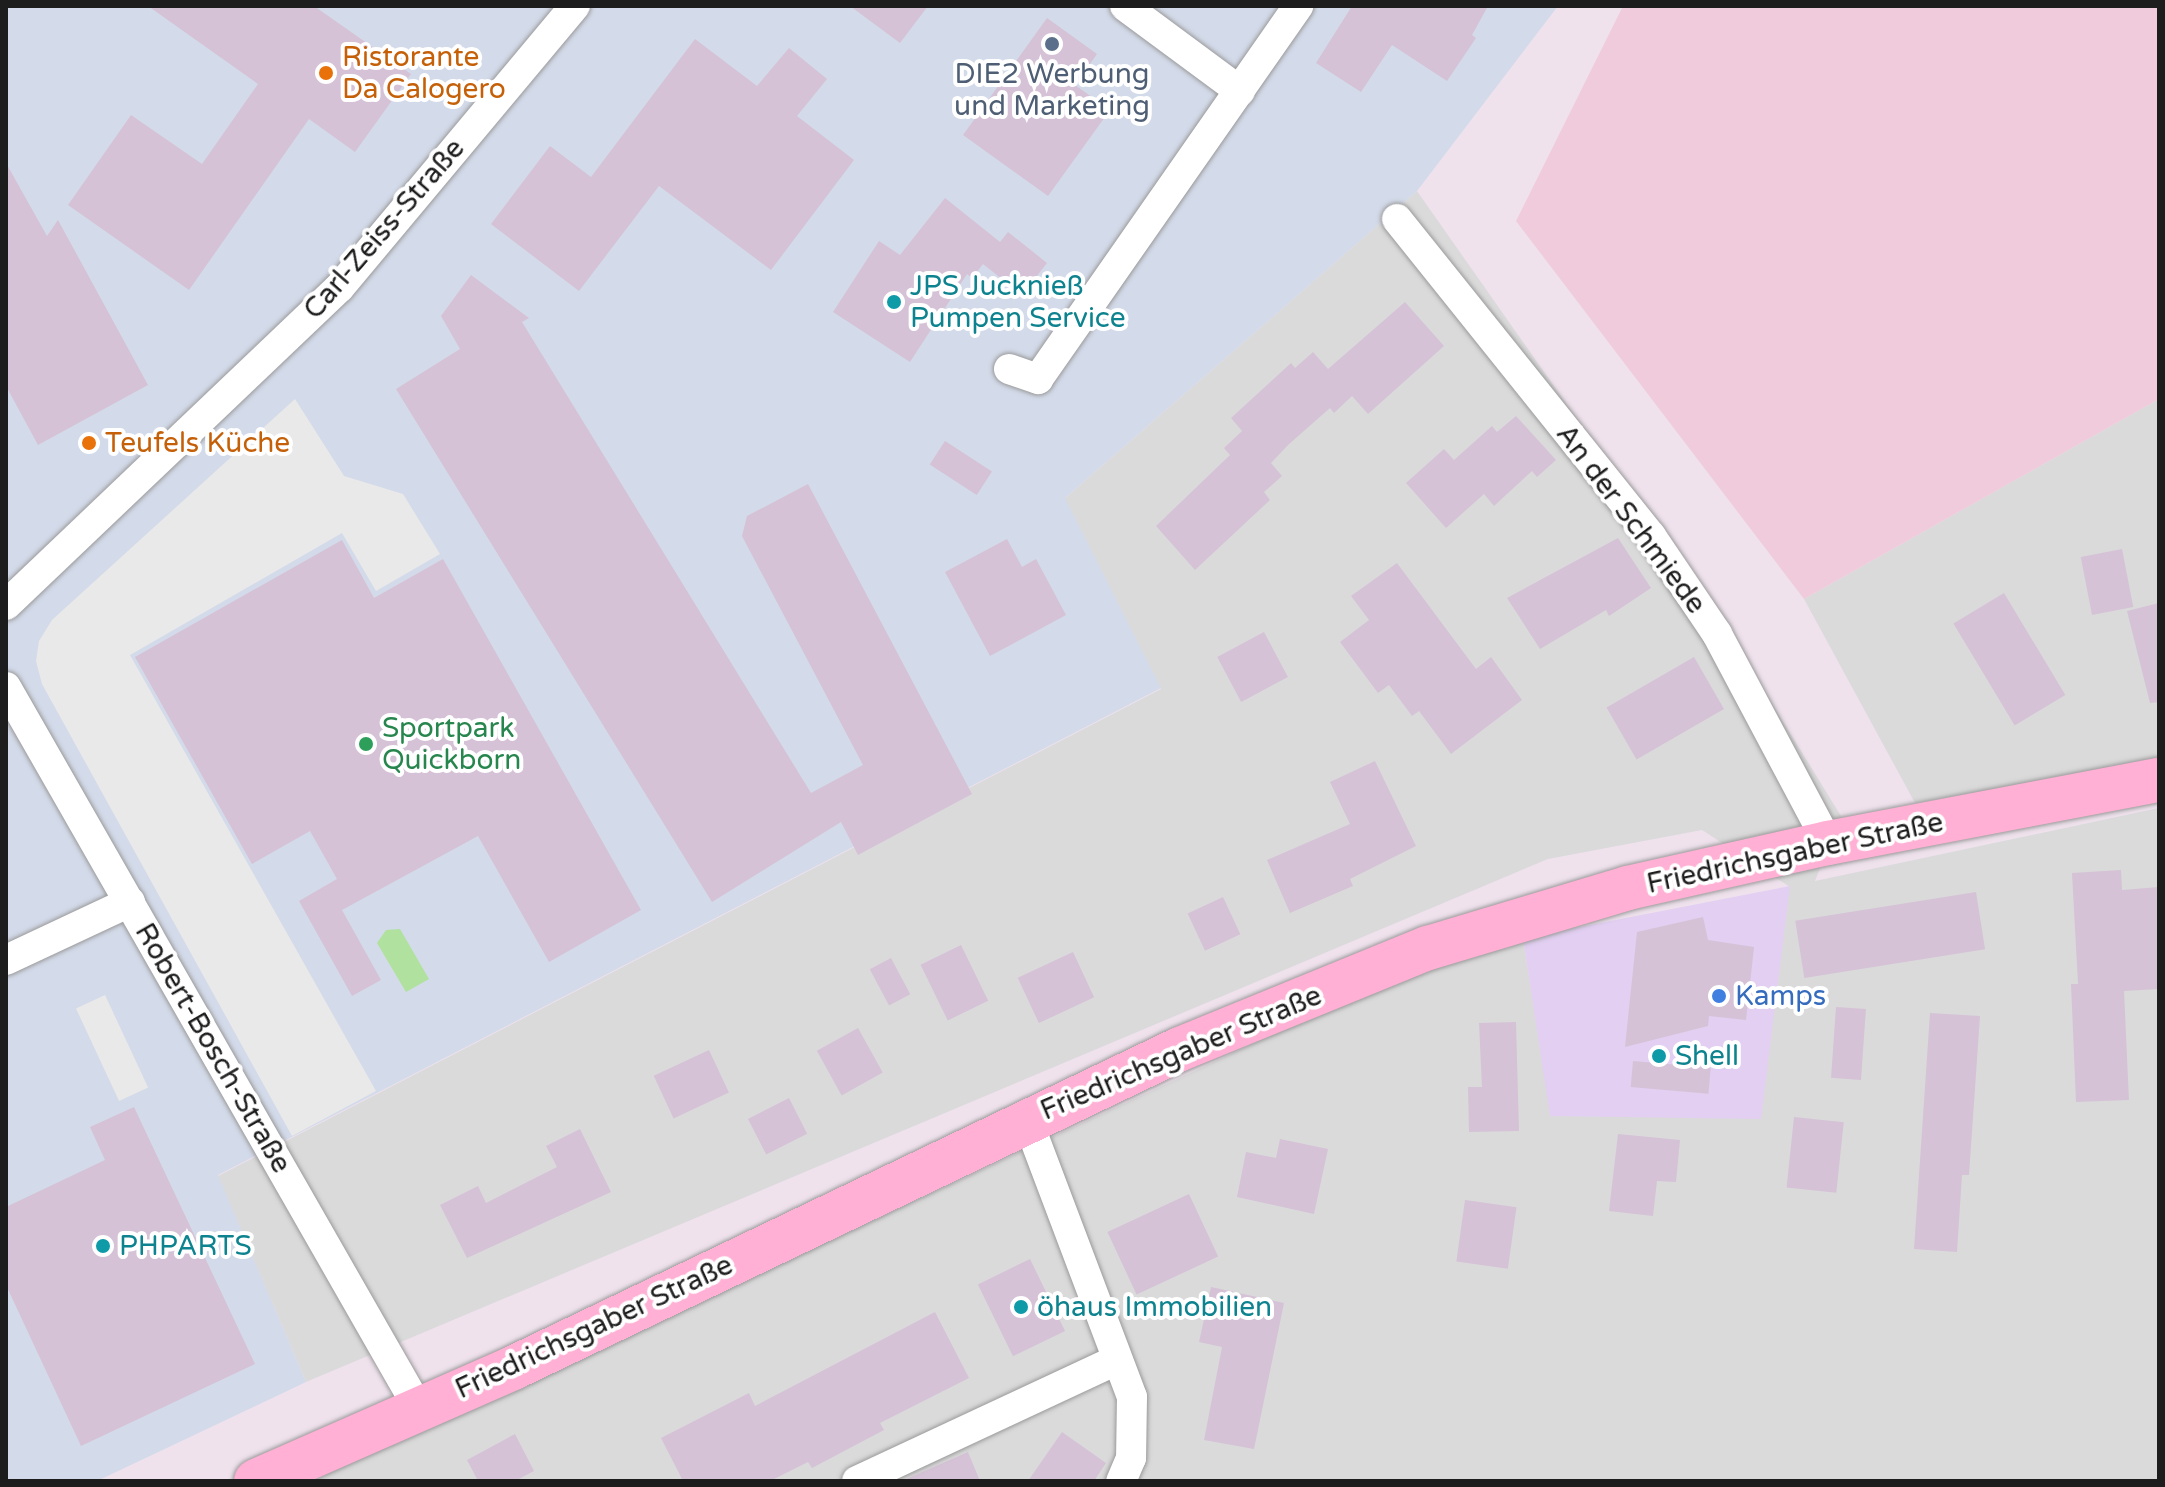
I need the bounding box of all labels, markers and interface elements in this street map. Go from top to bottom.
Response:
marker: DIE2 Werbung und Marketing [1043,35,1061,53]
place label: Ristorante Da Calogero [342,40,506,106]
place label: DIE2 Werbung und Marketing [954,57,1150,123]
marker: Ristorante Da Calogero [317,64,335,82]
street label: Carl-Zeiss-Straße [297,132,471,326]
place label: JPS Jucknieß Pumpen Service [910,269,1126,335]
marker: JPS Jucknieß Pumpen Service [885,293,903,311]
street label: An der Schmiede [1549,418,1713,620]
place label: Teufels Küche [105,426,290,460]
marker: Teufels Küche [80,434,98,452]
place label: Sportpark Quickborn [382,711,521,777]
marker: Sportpark Quickborn [357,735,375,753]
street label: Friedrichsgaber Straße [1644,805,1946,901]
street label: Robert-Bosch-Straße [128,917,298,1179]
street label: Friedrichsgaber Straße [1035,979,1327,1127]
place label: Kamps [1735,979,1826,1013]
marker: Kamps [1710,987,1728,1005]
place label: Shell [1675,1039,1739,1073]
marker: Shell [1650,1047,1668,1065]
place label: PHPARTS [119,1229,252,1263]
marker: PHPARTS [94,1237,112,1255]
street label: Friedrichsgaber Straße [450,1248,738,1406]
place label: öhaus Immobilien [1037,1290,1272,1324]
marker: öhaus Immobilien [1012,1298,1030,1316]

